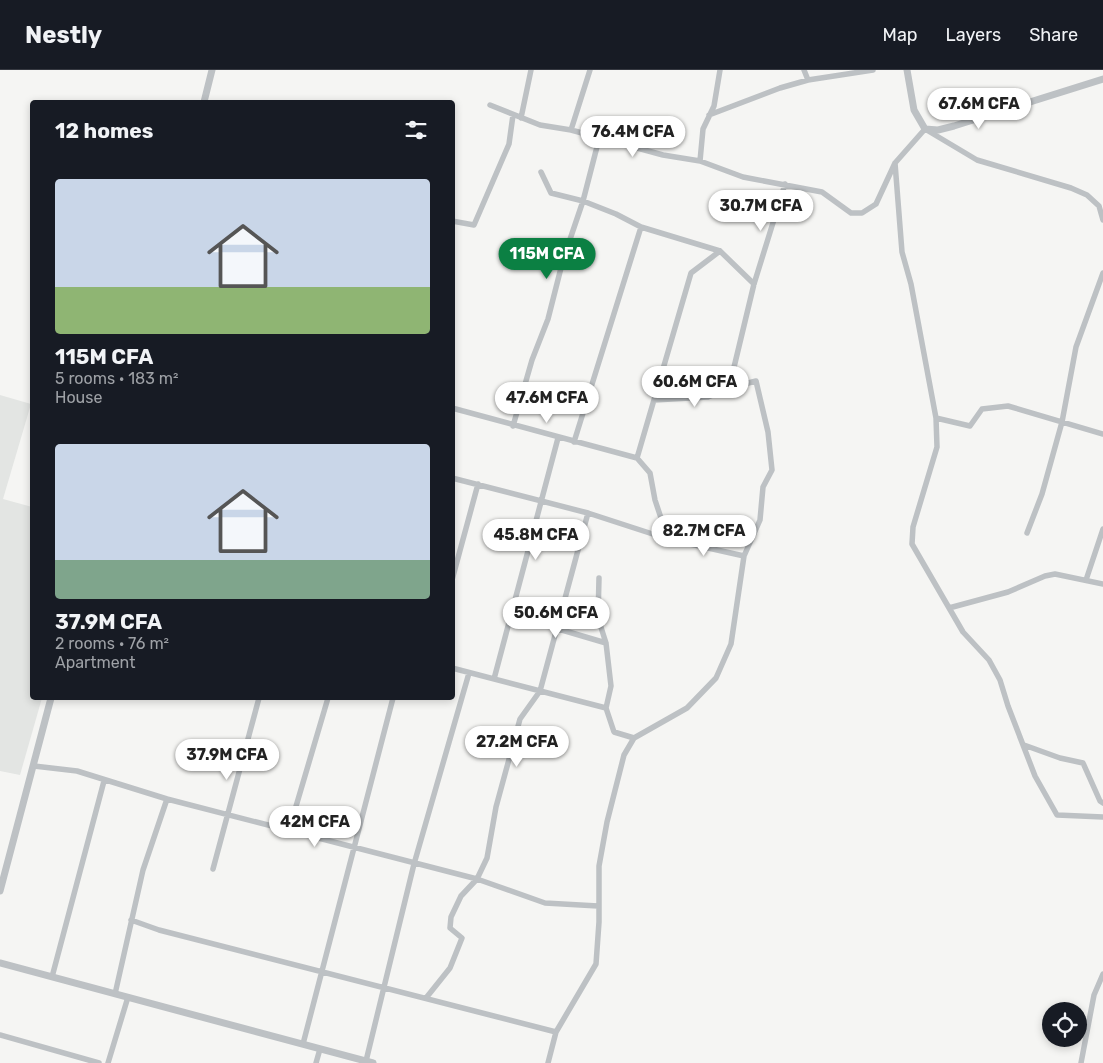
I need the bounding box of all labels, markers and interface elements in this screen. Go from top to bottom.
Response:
text: Nestly [25,21,102,49]
text: Map [883,24,918,46]
text: Layers [946,24,1001,46]
text: Share [1029,24,1078,46]
pin: 67.6M CFA [922,88,1036,130]
text: 67.6M CFA [938,94,1020,113]
icon: filters [402,116,430,144]
pin: 76.4M CFA [576,116,690,158]
text: 12 homes [55,118,153,143]
text: 76.4M CFA [591,122,675,141]
pin: 30.7M CFA [704,190,818,232]
text: 30.7M CFA [719,196,803,215]
icon: home [198,211,288,301]
pin: 115M CFA [495,238,599,280]
text: 115M CFA [510,244,584,263]
text: 115M CFA [55,344,153,369]
pin: 60.6M CFA [638,366,752,408]
text: 5 rooms · 183 m² [55,369,178,388]
text: 60.6M CFA [653,372,737,391]
pin: 47.6M CFA [490,382,604,424]
text: House [55,388,102,407]
text: 47.6M CFA [506,388,588,407]
icon: home [198,476,288,566]
pin: 82.7M CFA [647,514,761,557]
pin: 45.8M CFA [479,518,593,561]
text: 82.7M CFA [662,521,746,540]
text: 45.8M CFA [493,525,579,544]
pin: 50.6M CFA [499,596,613,639]
text: 50.6M CFA [514,603,598,622]
text: 37.9M CFA [55,609,162,634]
text: 2 rooms · 76 m² [55,634,169,653]
text: Apartment [55,653,135,672]
pin: 27.2M CFA [460,726,574,768]
text: 27.2M CFA [476,732,558,751]
pin: 37.9M CFA [170,738,284,781]
text: 37.9M CFA [186,745,268,764]
pin: 42M CFA [269,806,361,848]
text: 42M CFA [280,812,350,831]
map controls [1042,1002,1087,1047]
button: locate [1042,1002,1087,1047]

